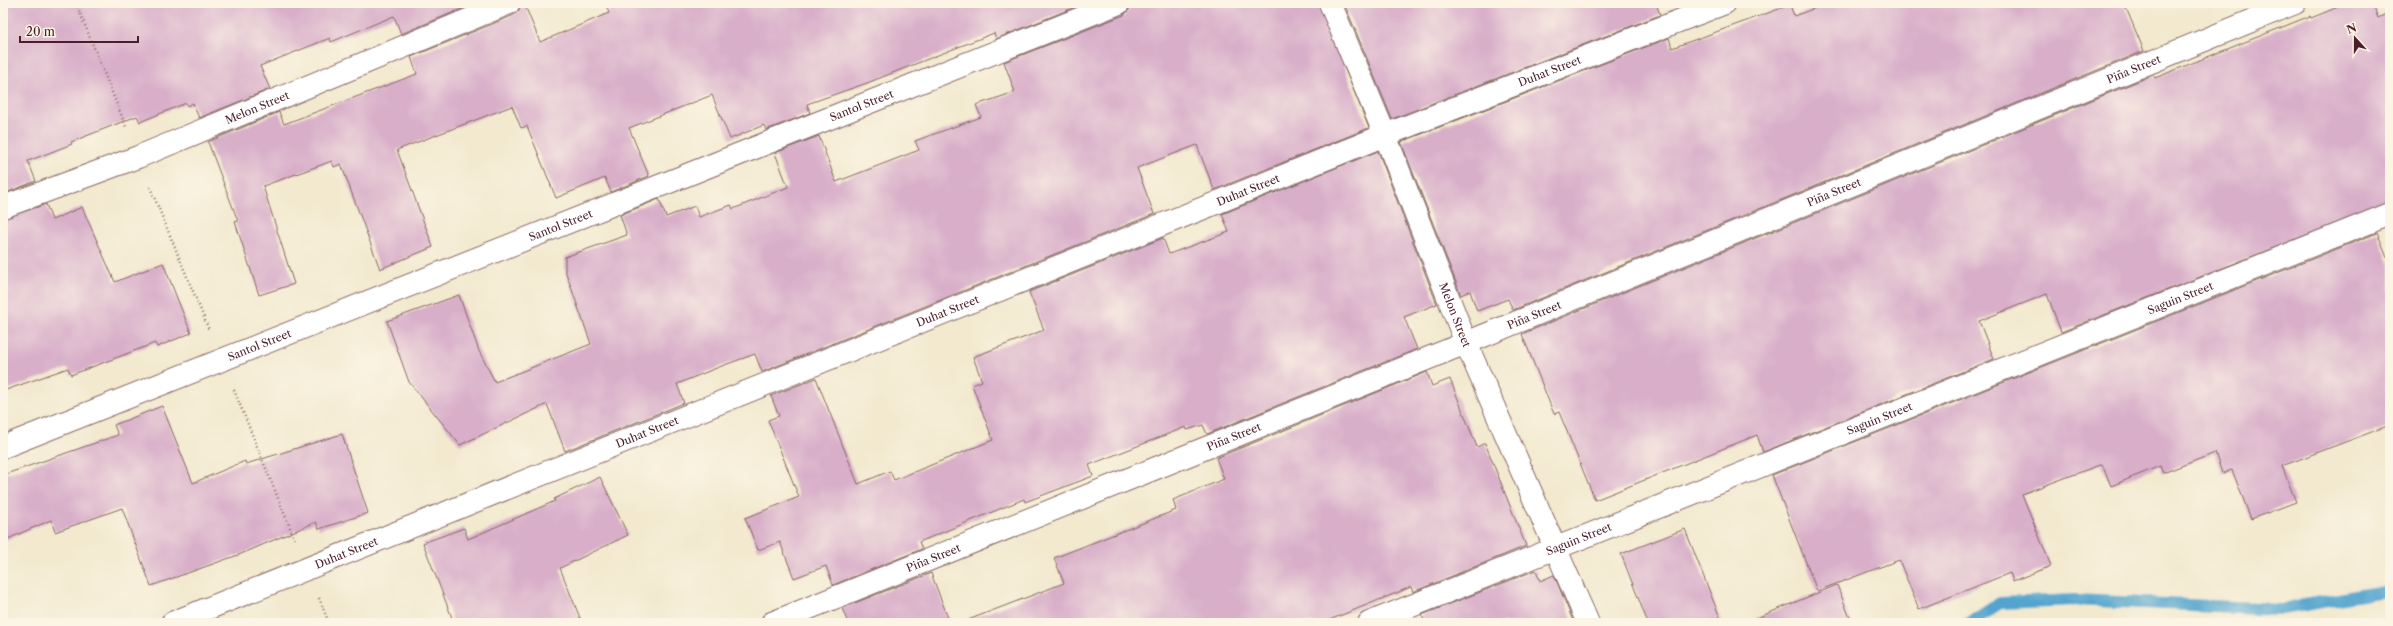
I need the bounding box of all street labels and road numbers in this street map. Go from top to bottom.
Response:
street label: Piña Street [2105,52,2163,86]
street label: Duhat Street [1516,53,1583,90]
street label: Santol Street [828,86,896,124]
street label: Melon Street [223,88,291,127]
street label: Duhat Street [1215,171,1282,209]
street label: Piña Street [1805,175,1863,209]
street label: Santol Street [527,206,594,244]
street label: Saguin Street [2146,279,2215,317]
street label: Melon Street [1436,281,1474,349]
street label: Duhat Street [914,292,981,330]
street label: Piña Street [1505,298,1563,332]
street label: Santol Street [226,326,293,364]
street label: Saguin Street [1845,399,1914,438]
street label: Duhat Street [614,413,681,451]
street label: Piña Street [1205,419,1263,454]
street label: Saguin Street [1544,520,1614,558]
street label: Duhat Street [313,534,380,572]
street label: Piña Street [904,541,963,575]

